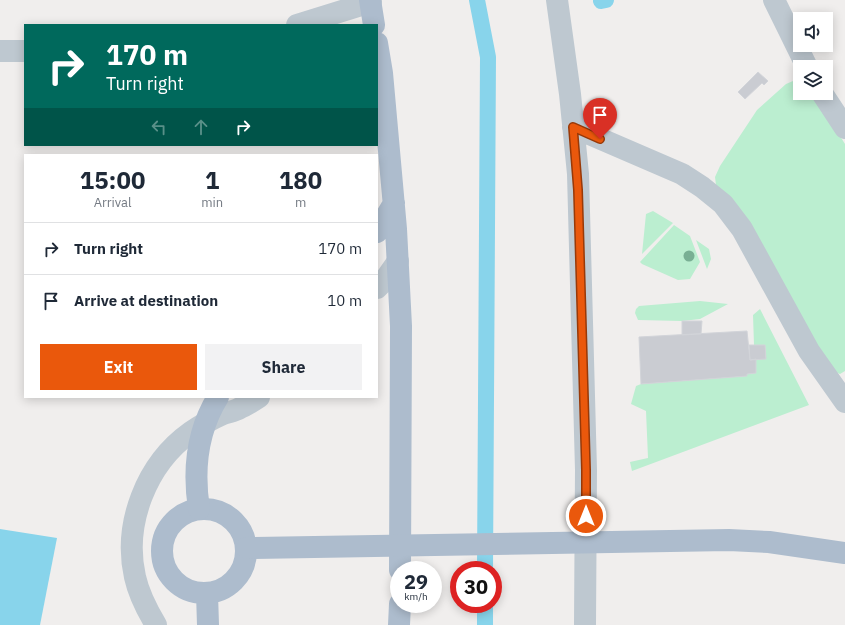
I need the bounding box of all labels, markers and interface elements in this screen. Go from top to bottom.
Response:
map controls [793,12,833,100]
button: sound [793,12,833,52]
text: 170 m [106,36,188,73]
icon: right [40,40,92,92]
button: layers [793,60,833,100]
text: Turn right [106,72,184,95]
pin [583,98,617,139]
icon: arrive [589,104,611,126]
icon: left [148,116,170,138]
icon: ahead [190,116,212,138]
icon: right [232,116,254,138]
text: 15:00 [80,164,145,196]
text: 1 [205,164,219,196]
text: 180 [279,164,322,196]
text: Arrival [94,194,132,211]
text: min [201,194,223,211]
text: m [295,194,306,211]
icon: right [40,238,62,260]
text: Turn right [74,239,143,258]
text: 170 m [318,239,362,258]
icon: arrive [40,290,62,312]
text: Arrive at destination [74,291,218,310]
text: 10 m [327,291,362,310]
button: Exit [40,344,197,390]
button: Share [205,344,362,390]
position arrow [565,495,607,537]
speed limit sign: 30 [450,561,502,613]
text: 29 [404,568,428,595]
text: km/h [404,590,428,603]

